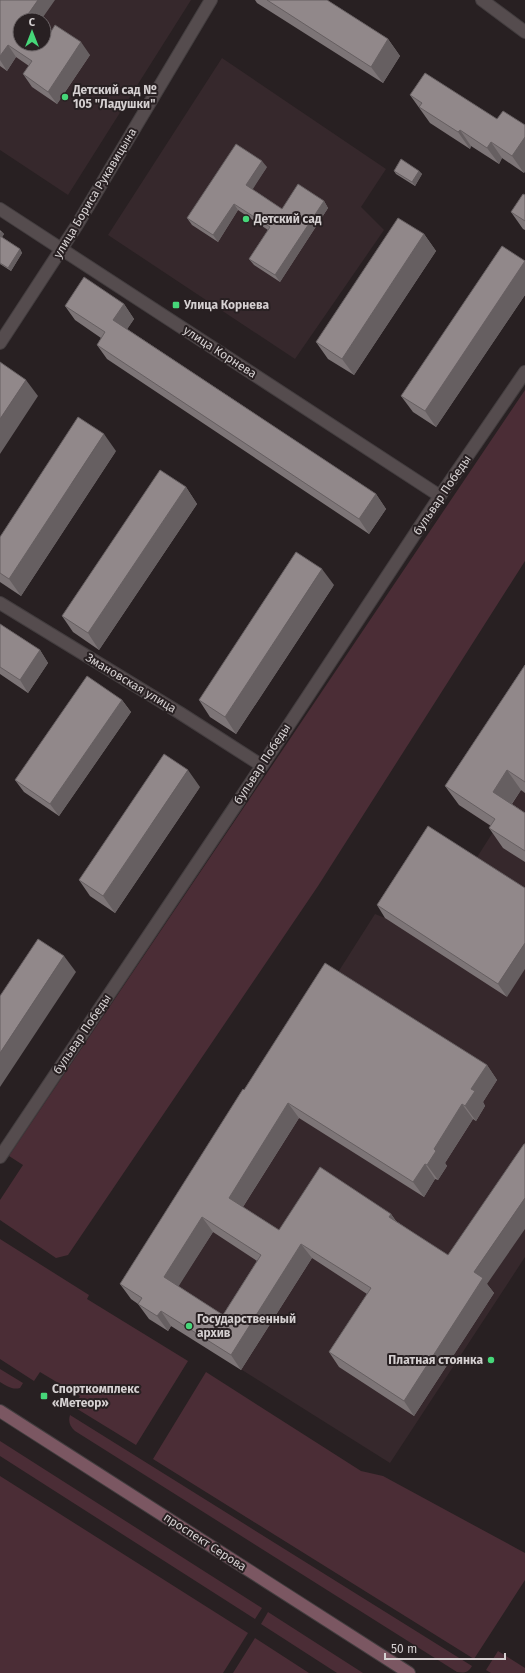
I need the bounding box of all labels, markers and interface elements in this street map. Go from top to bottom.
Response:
north arrow [12,12,52,52]
text: С [29,16,36,29]
place label: Детский сад № 105 "Ладушки" [72,83,157,111]
marker: Детский сад № 105 "Ладушки" [60,92,70,102]
street label: улица Бориса Рукавицына [51,126,139,260]
place label: Детский сад [253,212,322,226]
marker: Детский сад [241,214,251,224]
place label: Улица Корнева [183,298,269,312]
marker: Улица Корнева [171,300,181,310]
street label: улица Корнева [181,323,259,381]
street label: бульвар Победы [410,452,474,538]
street label: Змановская улица [83,650,179,716]
street label: бульвар Победы [231,721,293,807]
street label: бульвар Победы [50,991,114,1077]
place label: Государственный архив [197,1312,296,1340]
marker: Государственный архив [184,1321,194,1331]
place label: Платная стоянка [388,1353,483,1367]
marker: Платная стоянка [486,1355,496,1365]
place label: Спорткомплекс «Метеор» [52,1382,140,1410]
marker: Спорткомплекс «Метеор» [39,1391,49,1401]
street label: проспект Серова [161,1510,249,1574]
scale bar [385,1635,505,1661]
text: 50 m [391,1642,417,1656]

